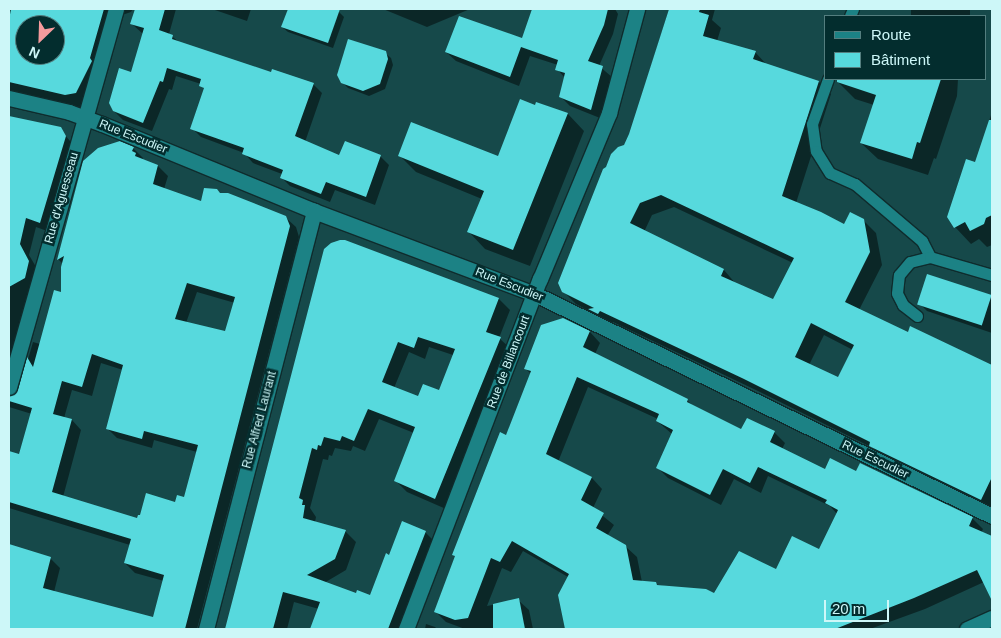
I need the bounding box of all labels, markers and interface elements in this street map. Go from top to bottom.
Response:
north arrow [15,15,65,65]
legend [824,15,986,80]
text: Route [871,26,911,43]
text: N [26,43,42,62]
text: Bâtiment [871,51,930,68]
street label: Rue Escudier [97,117,169,157]
street label: Rue d'Aguesseau [42,151,82,245]
street label: Rue Escudier [473,265,545,305]
street label: Rue de Billancourt [485,314,533,410]
street label: Rue Alfred Laurant [240,369,280,471]
street label: Rue Escudier [839,438,911,482]
scale bar [826,590,891,622]
text: 20 m [832,600,865,617]

